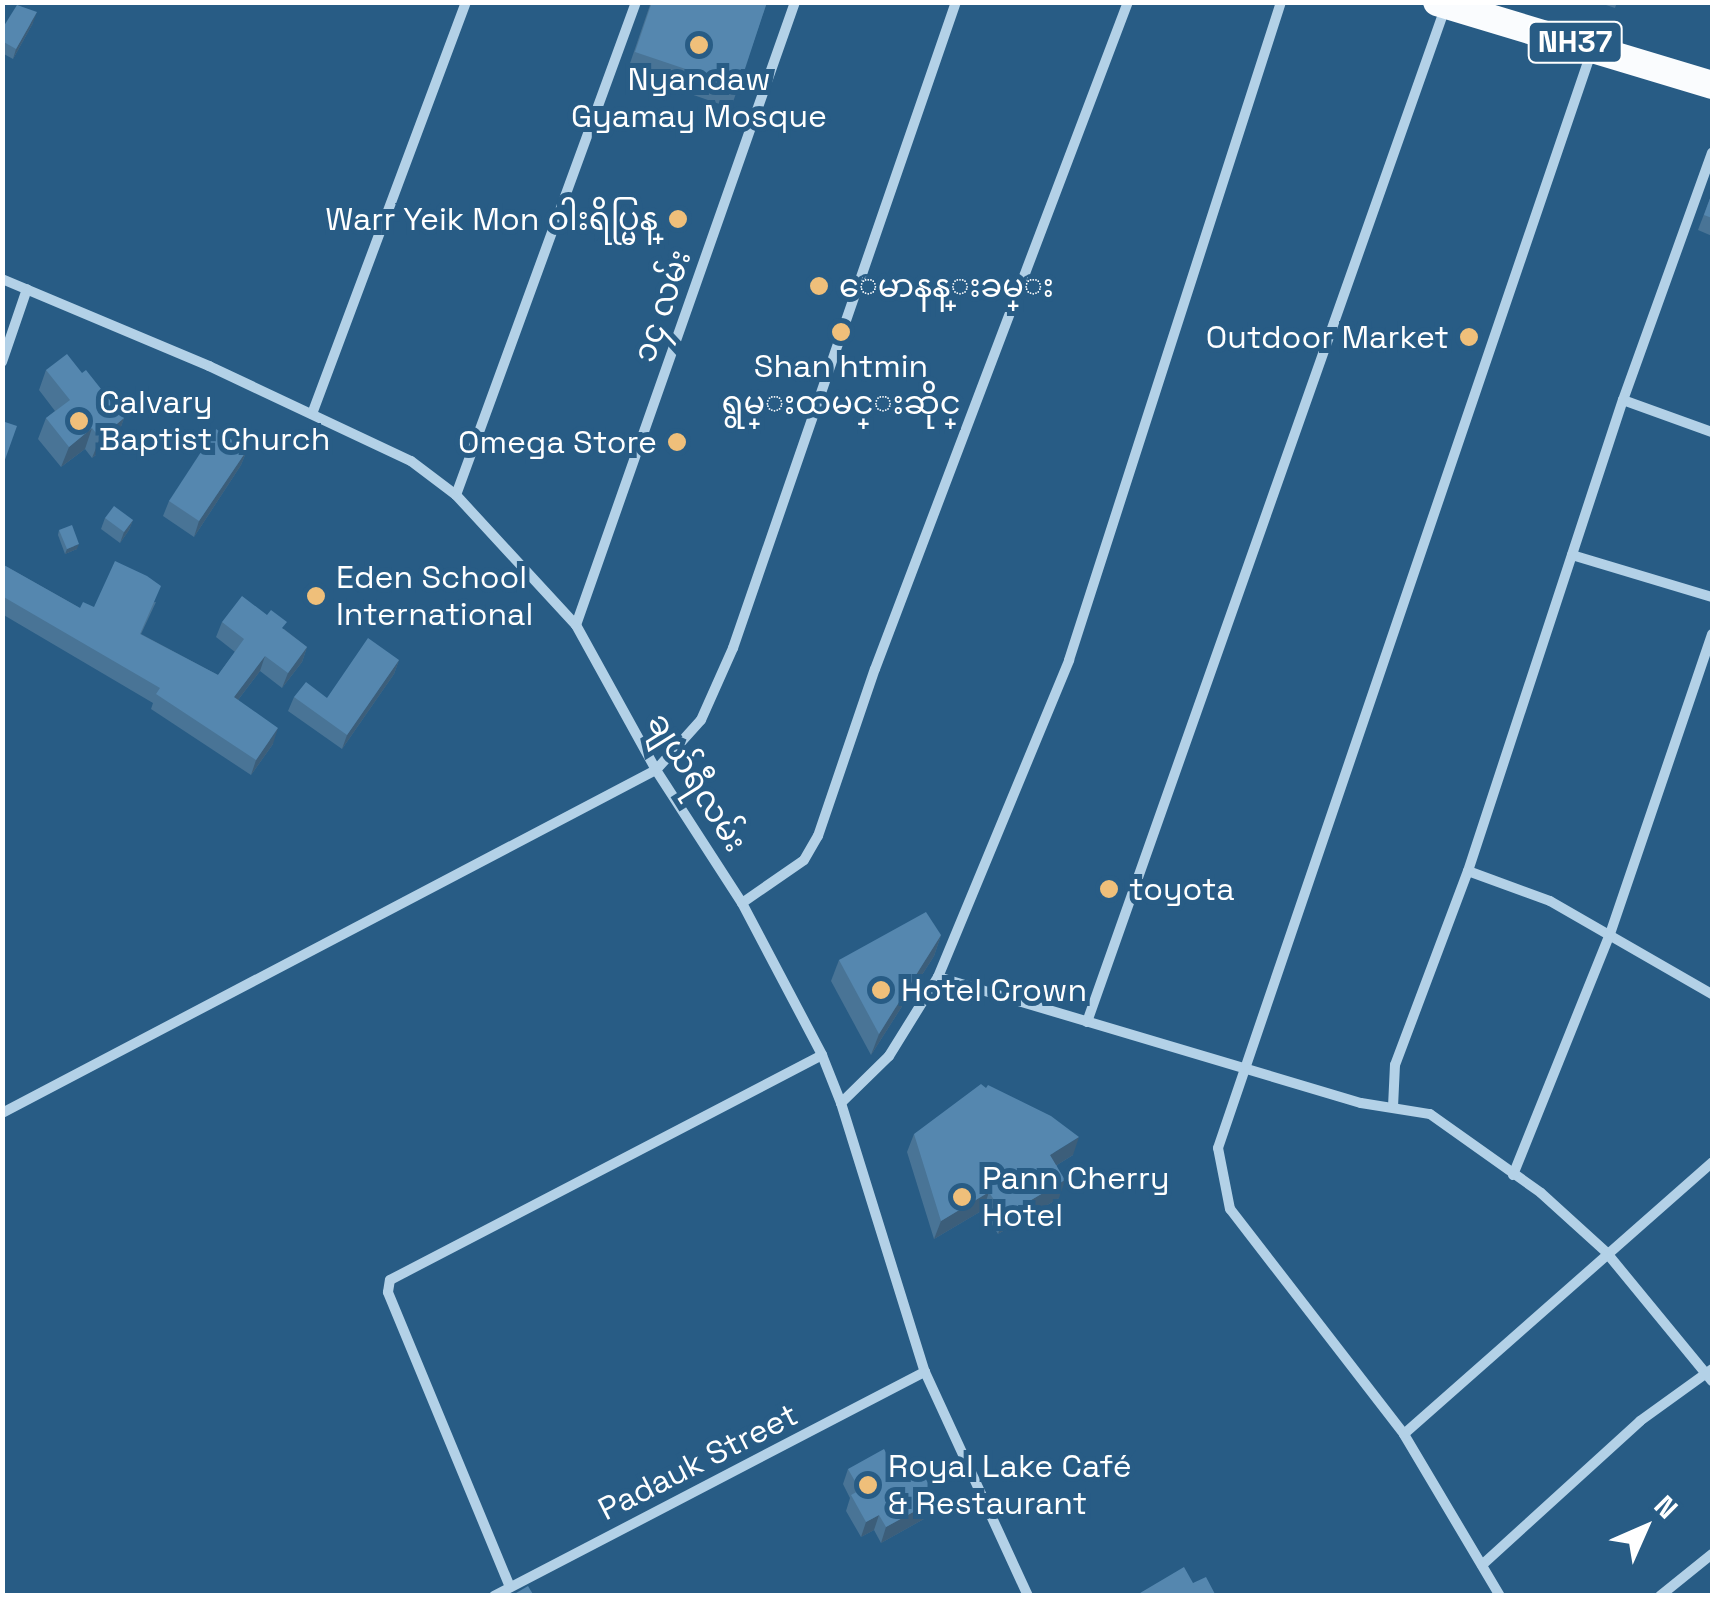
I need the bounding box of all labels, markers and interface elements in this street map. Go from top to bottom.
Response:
road number: NH37 [1528,17,1622,67]
marker: Nyandaw Gyamay Mosque [688,34,710,56]
place label: Nyandaw Gyamay Mosque [571,61,827,136]
place label: Warr Yeik Mon ဝါးရိပ္မြန္ [325,200,658,238]
marker: Warr Yeik Mon ဝါးရိပ္မြန္ [667,208,689,230]
street label: ၁၄ လမ်း [625,245,699,367]
place label: ေမာနန္းခမ္း [839,267,1054,305]
marker: ေမာနန္းခမ္း [808,275,830,297]
place label: Outdoor Market [1206,318,1449,356]
marker: Shan htmin ရွမ္းထမင္းဆိုင္ [830,321,852,343]
marker: Outdoor Market [1458,326,1480,348]
place label: Shan htmin ရွမ္းထမင္းဆိုင္ [721,348,961,423]
place label: Calvary Baptist Church [99,384,330,459]
marker: Calvary Baptist Church [68,410,90,432]
place label: Omega Store [458,423,657,461]
marker: Omega Store [666,431,688,453]
place label: Eden School International [336,559,533,634]
marker: Eden School International [305,585,327,607]
street label: ချယ်ရီလမ်း [639,705,755,859]
place label: toyota [1129,870,1235,908]
marker: toyota [1098,878,1120,900]
place label: Hotel Crown [901,971,1087,1009]
marker: Hotel Crown [870,979,892,1001]
place label: Pann Cherry Hotel [982,1160,1170,1235]
marker: Pann Cherry Hotel [951,1186,973,1208]
street label: Padauk Street [592,1395,804,1529]
place label: Royal Lake Café & Restaurant [888,1448,1132,1523]
marker: Royal Lake Café & Restaurant [857,1474,879,1496]
north arrow [1595,1478,1695,1578]
text: N [1647,1487,1686,1526]

